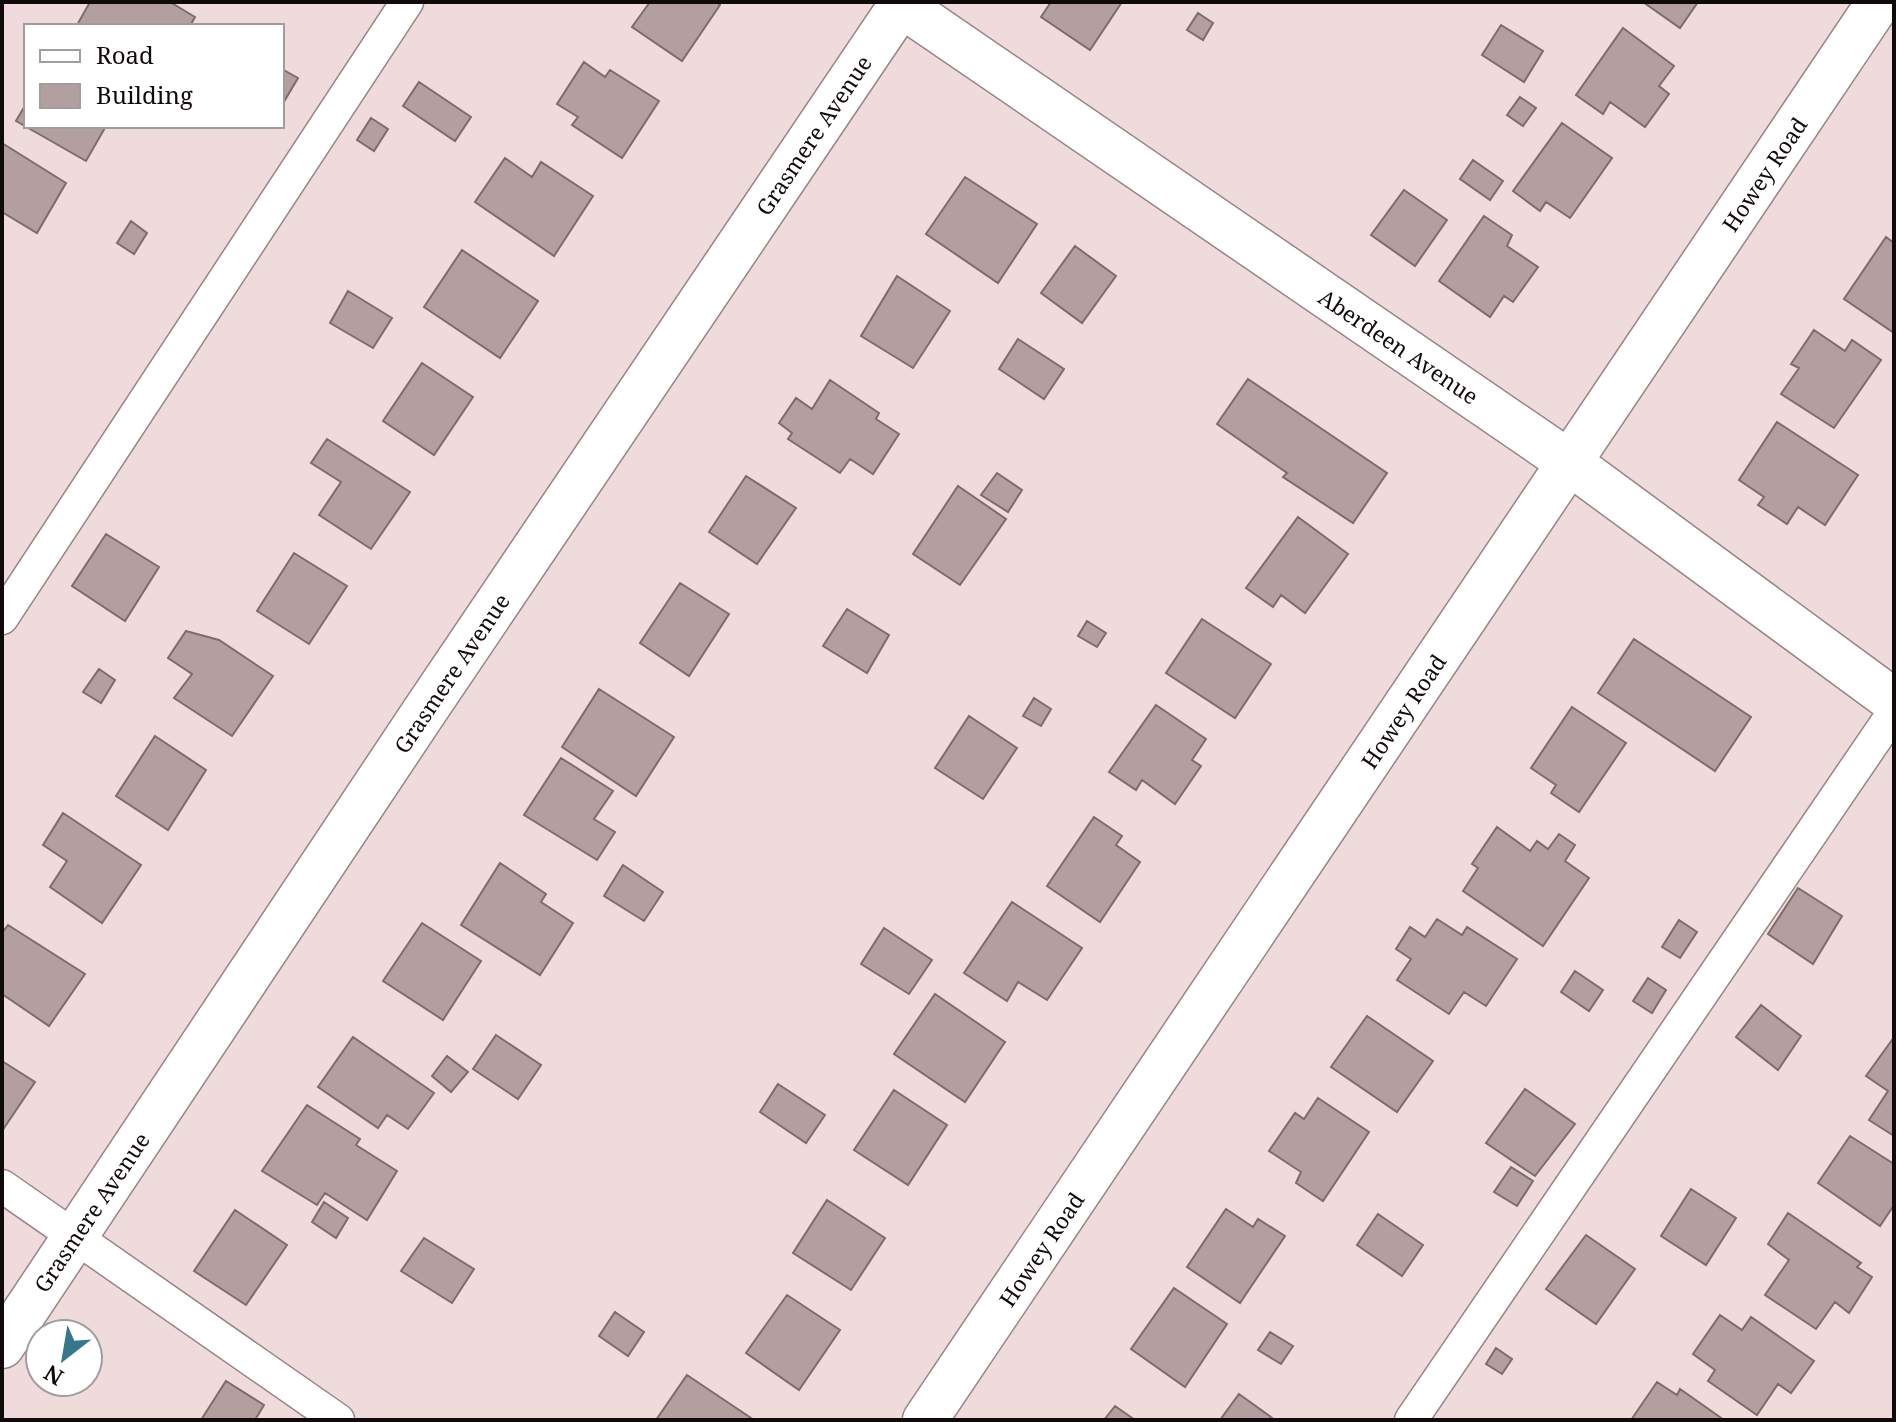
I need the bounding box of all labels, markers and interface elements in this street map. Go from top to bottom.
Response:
legend [24,24,284,128]
text: Road [96,38,154,71]
street label: Grasmere Avenue [748,49,878,221]
text: Building [96,78,193,111]
street label: Howey Road [1715,110,1814,237]
street label: Aberdeen Avenue [1313,281,1485,411]
street label: Grasmere Avenue [386,587,516,759]
street label: Howey Road [1354,647,1453,774]
street label: Grasmere Avenue [26,1126,156,1298]
street label: Howey Road [992,1185,1091,1312]
north arrow [24,1318,104,1398]
text: N [38,1359,68,1393]

